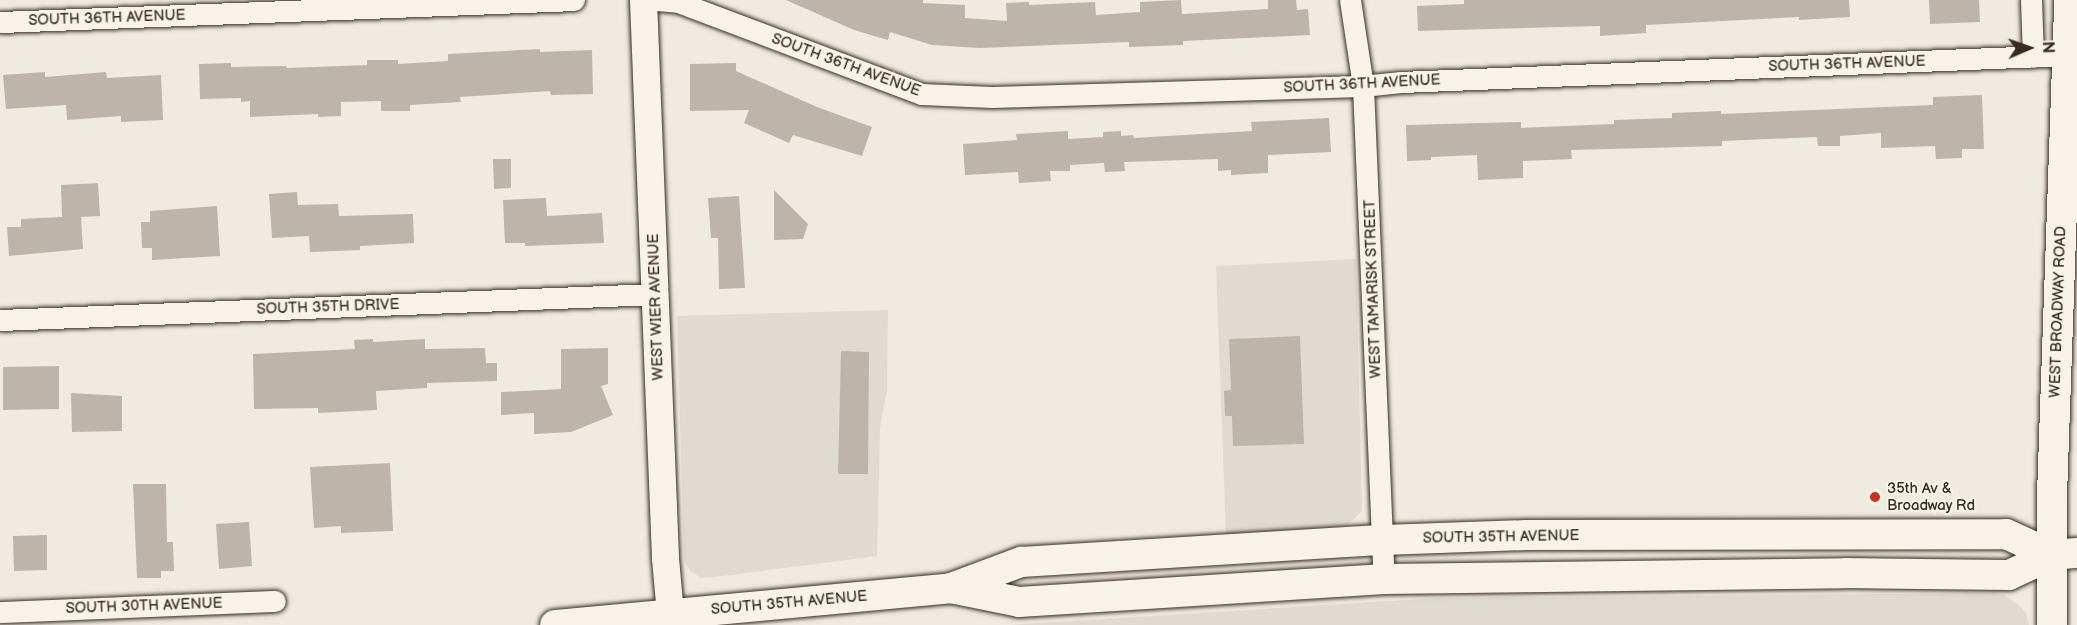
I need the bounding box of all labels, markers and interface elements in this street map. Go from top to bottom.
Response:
street label: SOUTH 36TH AVENUE [28,6,186,30]
north arrow [1999,18,2059,78]
street label: SOUTH 36TH AVENUE [769,30,923,100]
text: N [2038,41,2057,54]
street label: SOUTH 36TH AVENUE [1768,52,1926,76]
street label: SOUTH 36TH AVENUE [1283,71,1441,97]
street label: WEST TAMARISK STREET [1361,199,1385,379]
street label: WEST BROADWAY ROAD [2046,226,2070,398]
street label: WEST WIER AVENUE [644,233,668,381]
street label: SOUTH 35TH DRIVE [256,296,400,318]
place label: 35th Av & Broadway Rd [1887,479,1976,514]
marker: 35th Av & Broadway Rd [1868,490,1882,504]
street label: SOUTH 35TH AVENUE [1423,527,1579,547]
street label: SOUTH 35TH AVENUE [710,587,868,619]
street label: SOUTH 30TH AVENUE [65,594,223,618]

